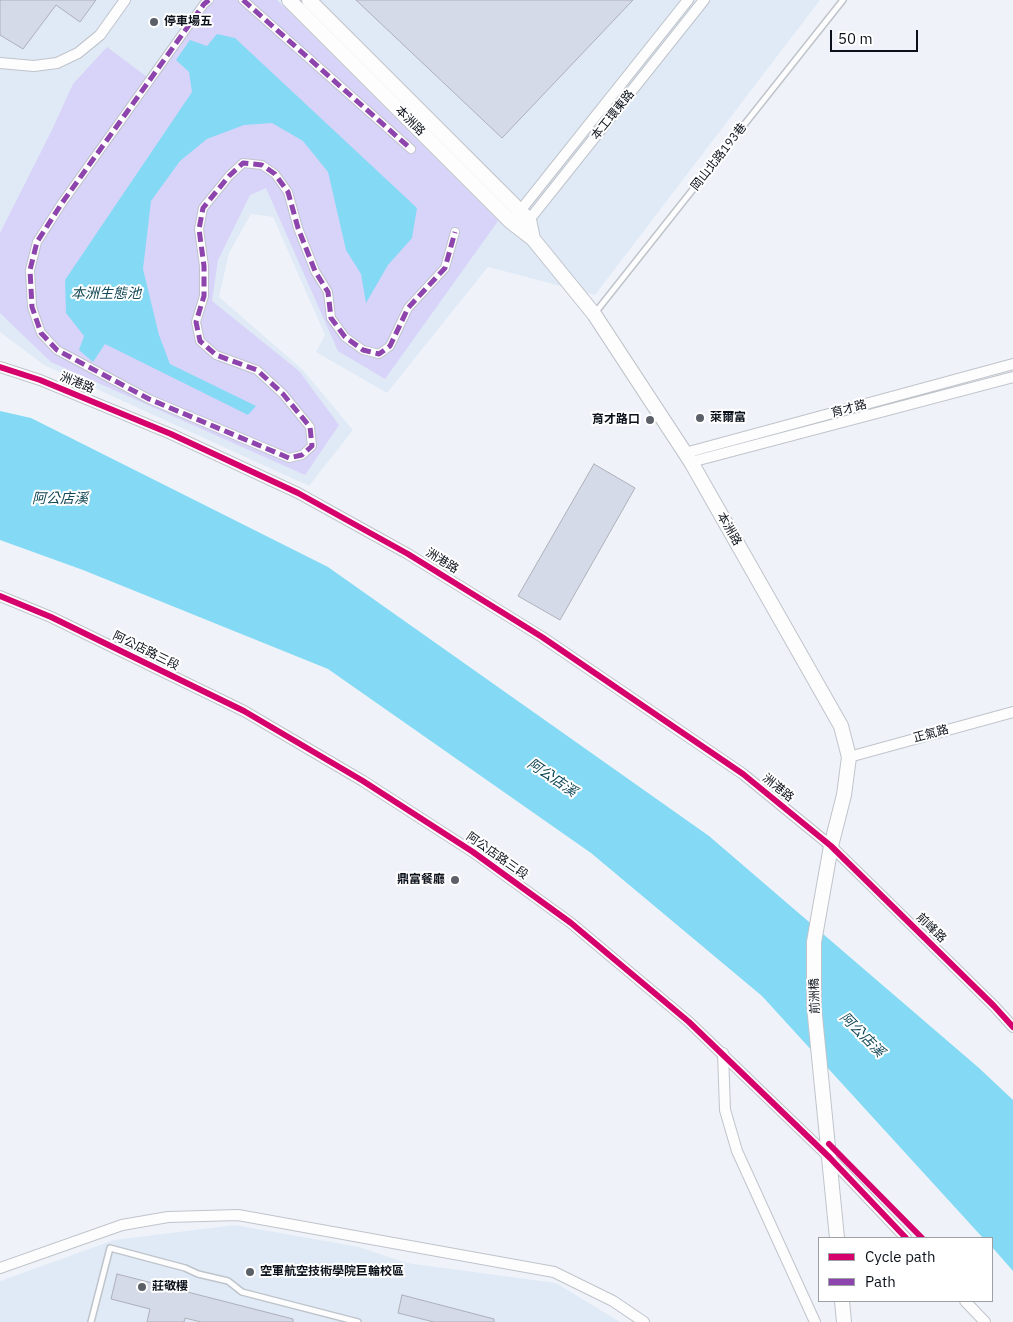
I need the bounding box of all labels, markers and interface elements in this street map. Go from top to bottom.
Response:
place label: 停車場五 [164,15,212,29]
marker: 停車場五 [148,16,160,28]
scale bar [833,20,920,52]
text: 50 m [838,29,873,48]
street label: 本工環東路 [589,87,637,143]
street label: 本洲路 [392,103,428,139]
street label: 岡山北路193巷 [688,120,750,194]
water label: 本洲生態池 [71,286,141,302]
street label: 洲港路 [58,370,96,396]
street label: 育才路 [830,397,868,421]
place label: 萊爾富 [710,411,746,425]
marker: 萊爾富 [694,412,706,424]
place label: 育才路口 [592,413,640,427]
marker: 育才路口 [644,414,656,426]
water label: 阿公店溪 [32,491,88,507]
street label: 本洲路 [714,510,744,548]
street label: 洲港路 [423,545,461,577]
street label: 阿公店路三段 [110,629,182,673]
street label: 正氣路 [912,722,950,746]
water label: 阿公店溪 [524,755,580,801]
street label: 洲港路 [759,771,797,805]
street label: 阿公店路三段 [463,829,531,883]
place label: 鼎富餐廳 [397,873,445,887]
marker: 鼎富餐廳 [449,874,461,886]
street label: 前峰路 [913,910,949,946]
street label: 前洲橋 [807,978,823,1014]
water label: 阿公店溪 [836,1009,888,1061]
legend [818,1237,993,1302]
text: Cycle path [865,1247,936,1266]
place label: 空軍航空技術學院巨輪校區 [260,1265,404,1279]
marker: 空軍航空技術學院巨輪校區 [244,1266,256,1278]
text: Path [865,1272,896,1291]
place label: 莊敬樓 [152,1280,188,1294]
marker: 莊敬樓 [136,1281,148,1293]

